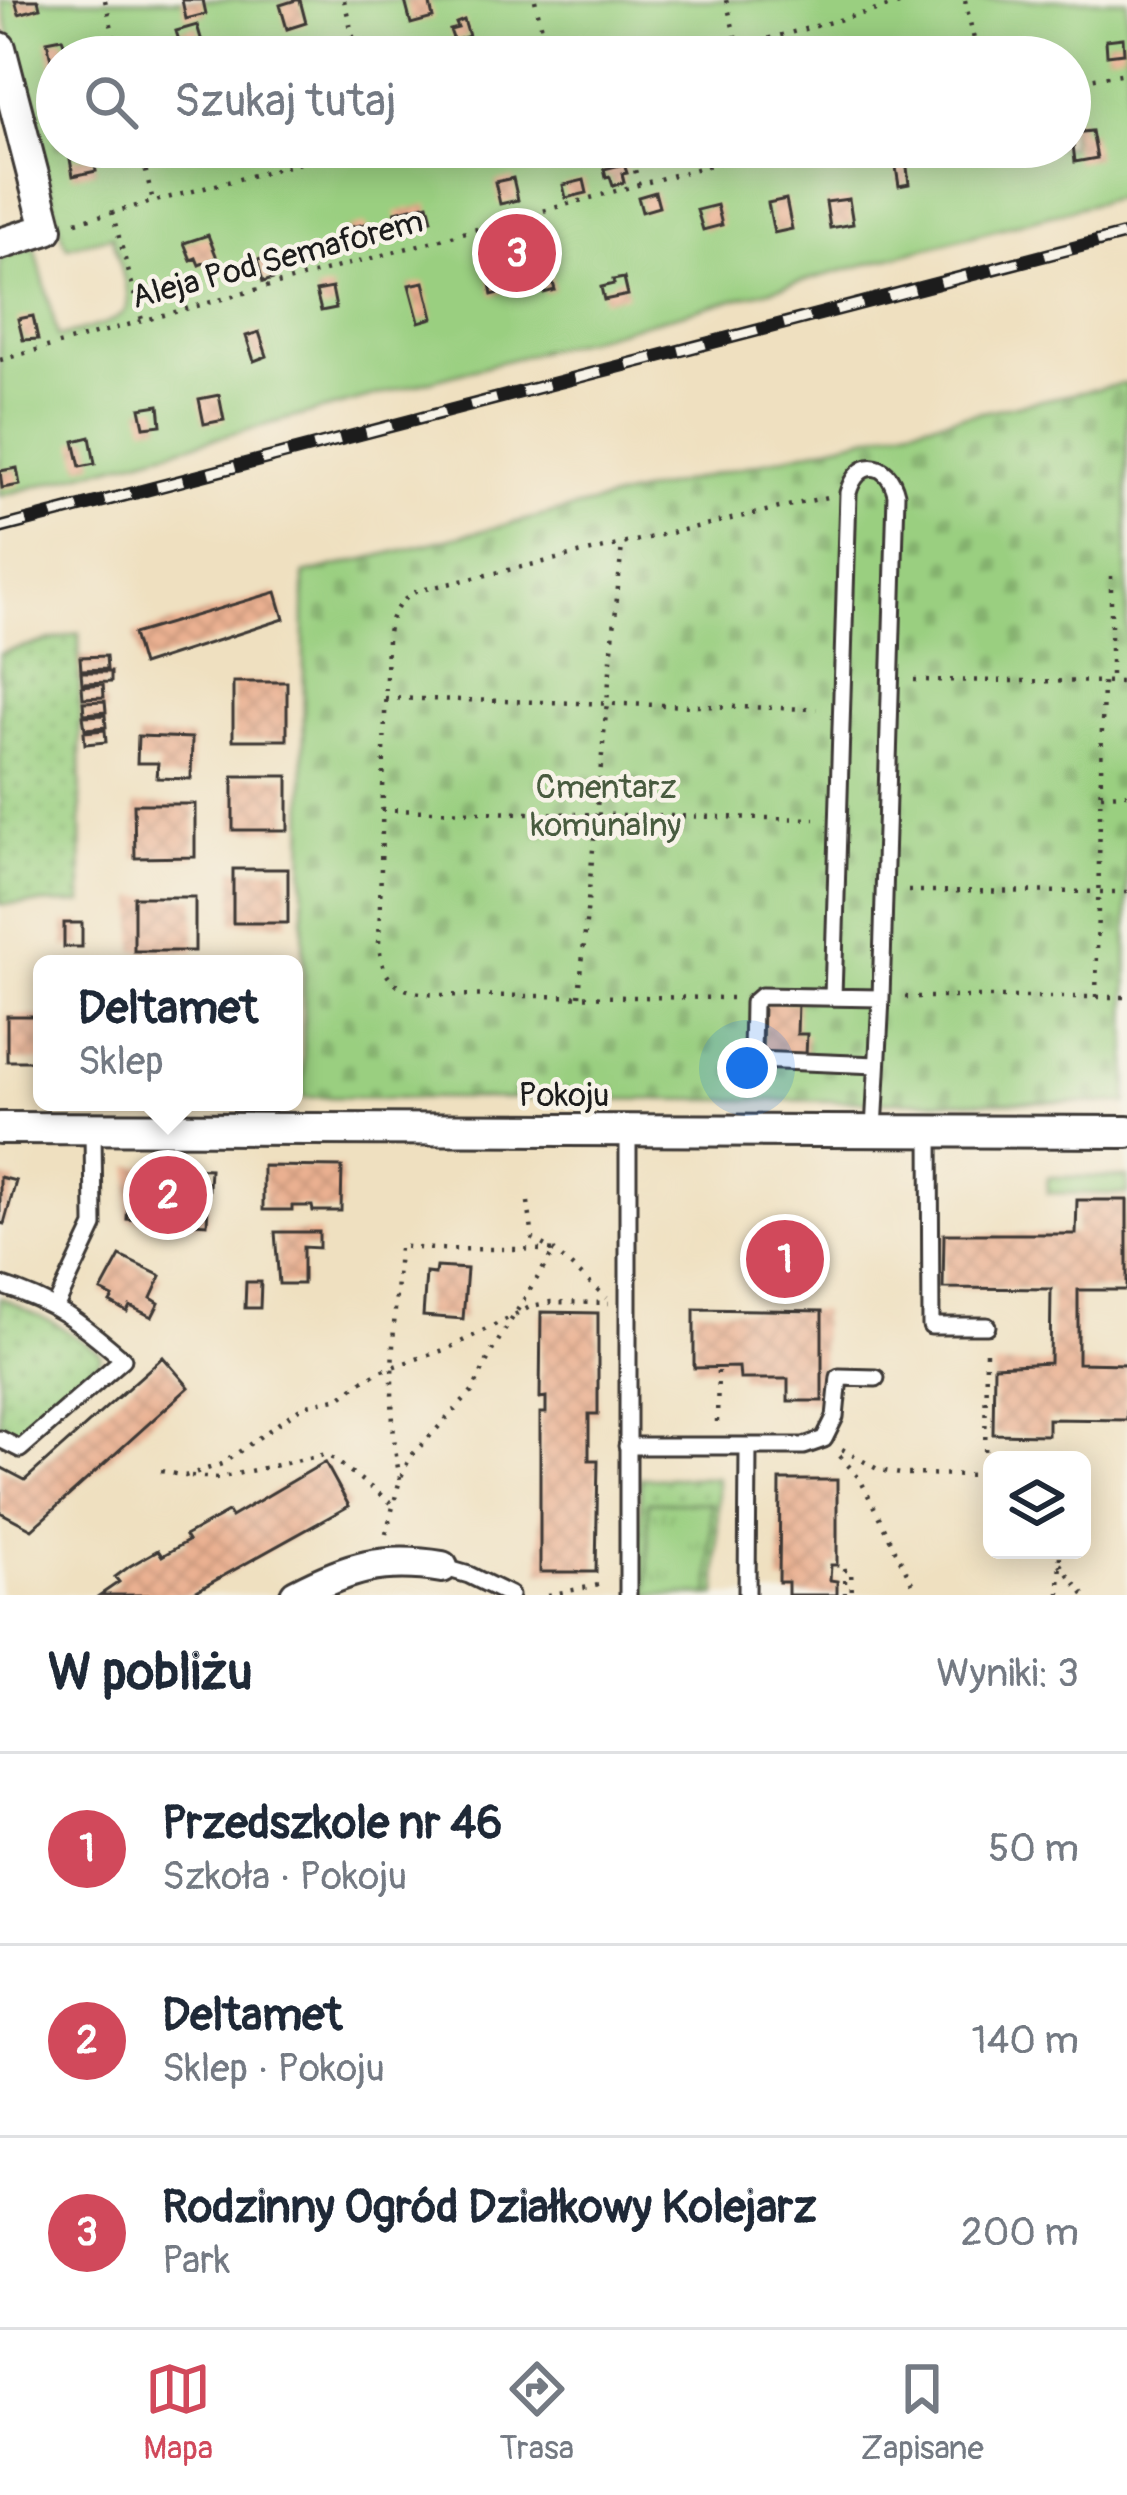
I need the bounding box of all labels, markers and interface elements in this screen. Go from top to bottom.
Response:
search box [36,36,1091,168]
icon: search [78,69,144,135]
text: Szukaj tutaj [174,74,396,130]
street label: Aleja Pod Semaforem [127,201,428,318]
pin: 3 [478,208,556,298]
park label: Cmentarz komunalny [531,767,681,846]
popup [33,955,303,1111]
text: Deltamet [78,981,258,1037]
text: Sklep [78,1037,164,1086]
your location [717,1038,777,1098]
street label: Pokoju [519,1075,609,1116]
pin: 2 [129,1150,207,1240]
pin: 1 [746,1214,824,1304]
map controls [983,1451,1091,1559]
button: layers [983,1451,1091,1559]
text: W pobliżu [48,1641,253,1705]
text: Wyniki: 3 [936,1649,1079,1698]
text: Przedszkole nr 46 [162,1796,502,1852]
text: 1 [79,1824,95,1873]
text: 50 m [988,1824,1079,1873]
text: Szkoła · Pokoju [162,1852,407,1901]
text: Deltamet [162,1988,342,2044]
text: 2 [76,2016,98,2065]
text: 140 m [971,2016,1079,2065]
text: Sklep · Pokoju [162,2044,385,2093]
text: Rodzinny Ogród Działkowy Kolejarz [162,2180,817,2236]
text: 3 [76,2208,98,2257]
text: 200 m [961,2208,1079,2257]
text: Park [162,2236,230,2285]
tab: Mapa [143,2356,213,2469]
tab: Trasa [500,2356,574,2469]
tab: Zapisane [860,2356,984,2469]

